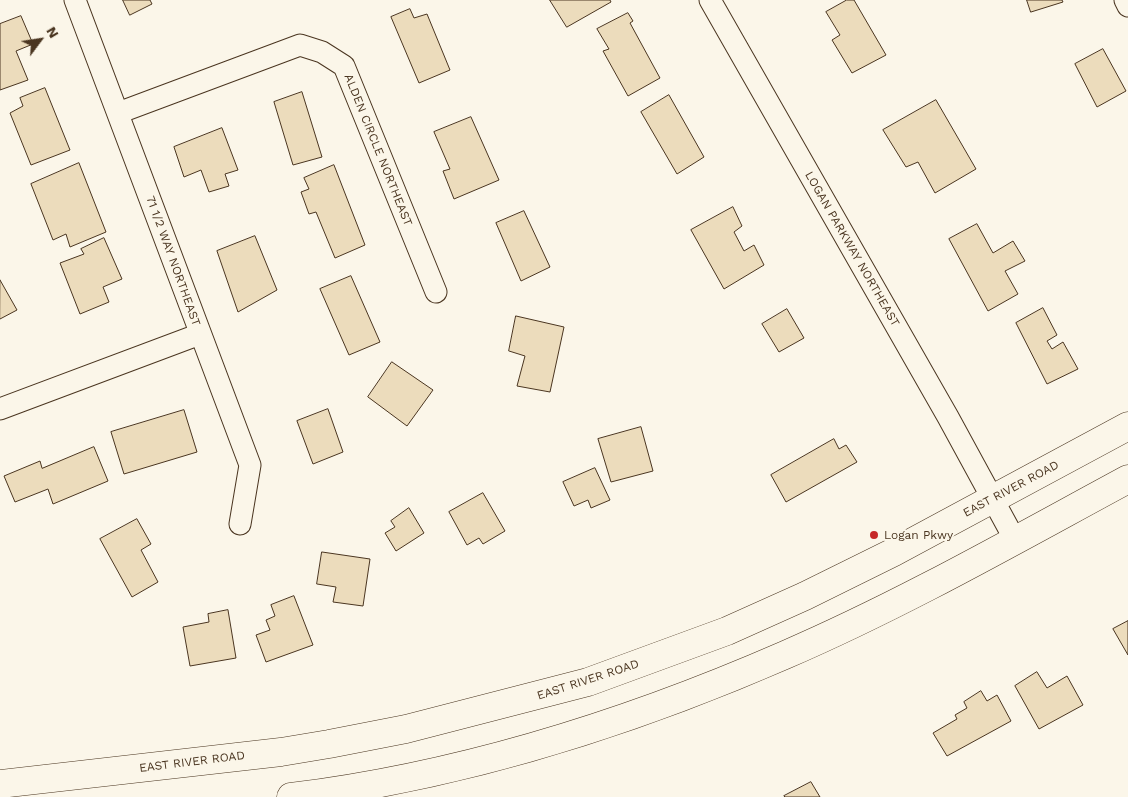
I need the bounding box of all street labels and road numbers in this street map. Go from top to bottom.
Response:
street label: ALDEN CIRCLE NORTHEAST [341,72,415,228]
street label: LOGAN PARKWAY NORTHEAST [802,169,902,329]
street label: 71 1/2 WAY NORTHEAST [143,194,203,328]
street label: EAST RIVER ROAD [961,458,1061,520]
street label: EAST RIVER ROAD [535,657,641,703]
street label: EAST RIVER ROAD [138,748,246,776]

